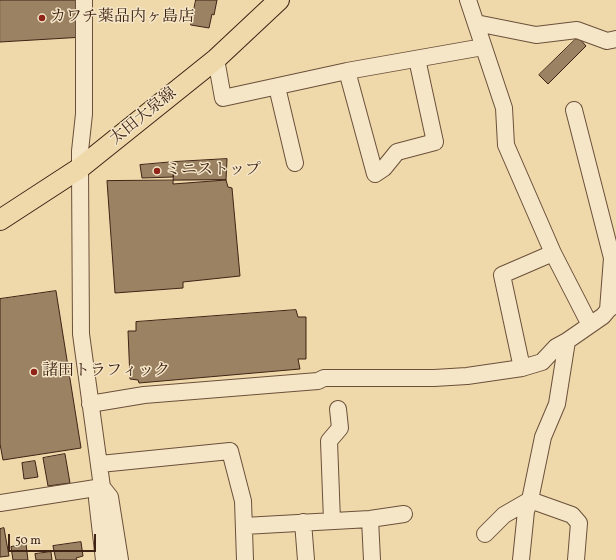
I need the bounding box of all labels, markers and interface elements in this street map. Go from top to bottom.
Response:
place label: カワチ薬品内ヶ島店 [50,8,194,28]
marker: カワチ薬品内ヶ島店 [37,13,47,23]
street label: 太田大泉線 [107,84,181,150]
place label: ミニストップ [165,161,261,181]
marker: ミニストップ [152,166,162,176]
place label: 諸田トラフィック [42,362,170,382]
marker: 諸田トラフィック [29,367,39,377]
scale bar [10,526,98,552]
text: 50 m [15,533,41,549]

